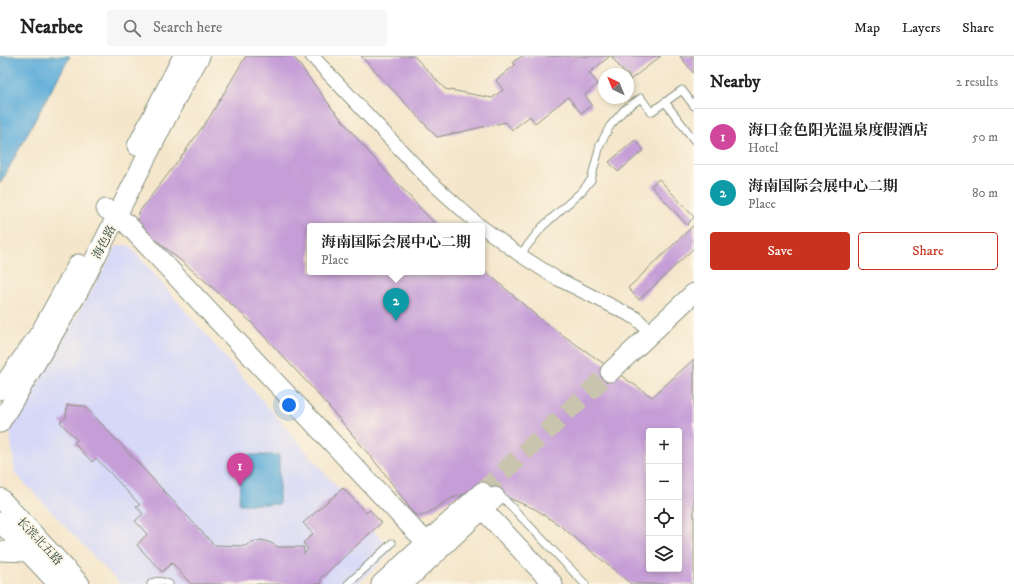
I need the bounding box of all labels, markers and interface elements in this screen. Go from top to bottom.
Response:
search box [107,10,387,46]
text: Nearbee [20,16,83,39]
icon: search [121,17,143,39]
text: Search here [153,18,222,37]
text: Map [854,19,880,37]
text: Layers [902,19,940,37]
text: Share [962,19,994,37]
north arrow [598,68,634,104]
text: Nearby [710,71,760,93]
text: 2 results [956,74,998,90]
text: 海口金色阳光温泉度假酒店 [748,121,928,140]
text: 1 [721,129,725,145]
text: 50 m [972,129,998,145]
text: Hotel [748,140,779,156]
text: 海南国际会展中心二期 [748,177,898,196]
text: 2 [720,185,726,201]
text: 80 m [972,185,998,201]
text: Place [748,196,776,212]
street label: 海色路 [89,223,120,262]
popup [307,223,485,275]
button: Save [710,232,850,270]
button: Share [858,232,998,270]
text: 海南国际会展中心二期 [321,233,471,252]
text: Place [321,252,349,268]
pin: 2 [383,288,409,321]
your location [279,395,299,415]
map controls [646,428,682,572]
button: + [646,428,682,464]
pin: 1 [227,453,253,486]
button: − [646,464,682,500]
button: locate [646,500,682,536]
street label: 长滨北五路 [14,514,66,568]
button: layers [646,536,682,572]

